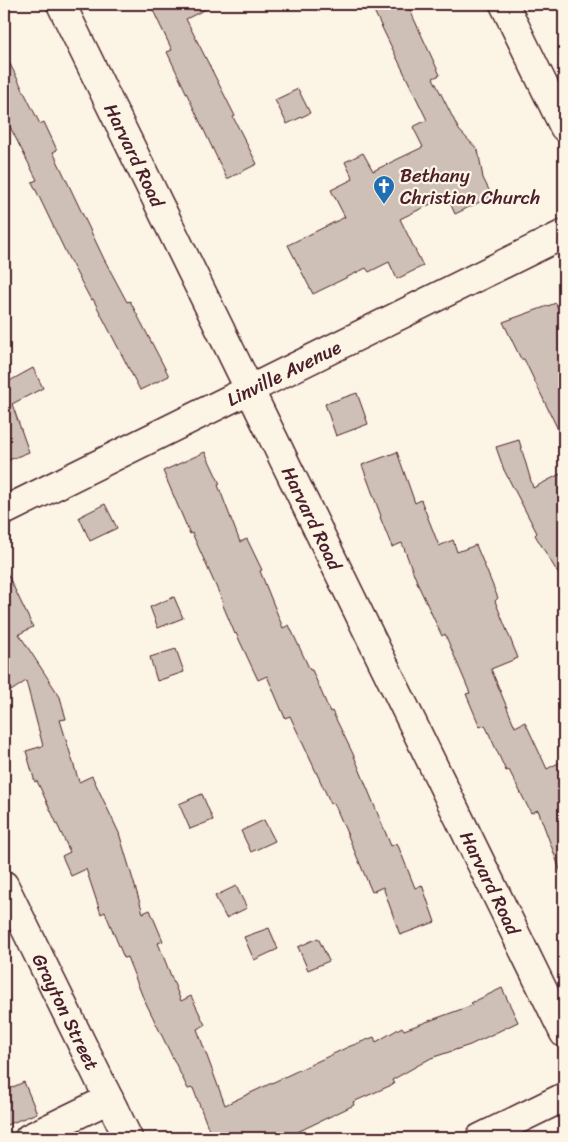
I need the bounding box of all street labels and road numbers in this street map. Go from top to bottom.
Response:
street label: Harvard Road [95,97,174,214]
street label: Linville Avenue [221,331,347,415]
street label: Harvard Road [272,460,352,577]
street label: Harvard Road [451,825,530,942]
street label: Grayton Street [23,948,108,1076]

